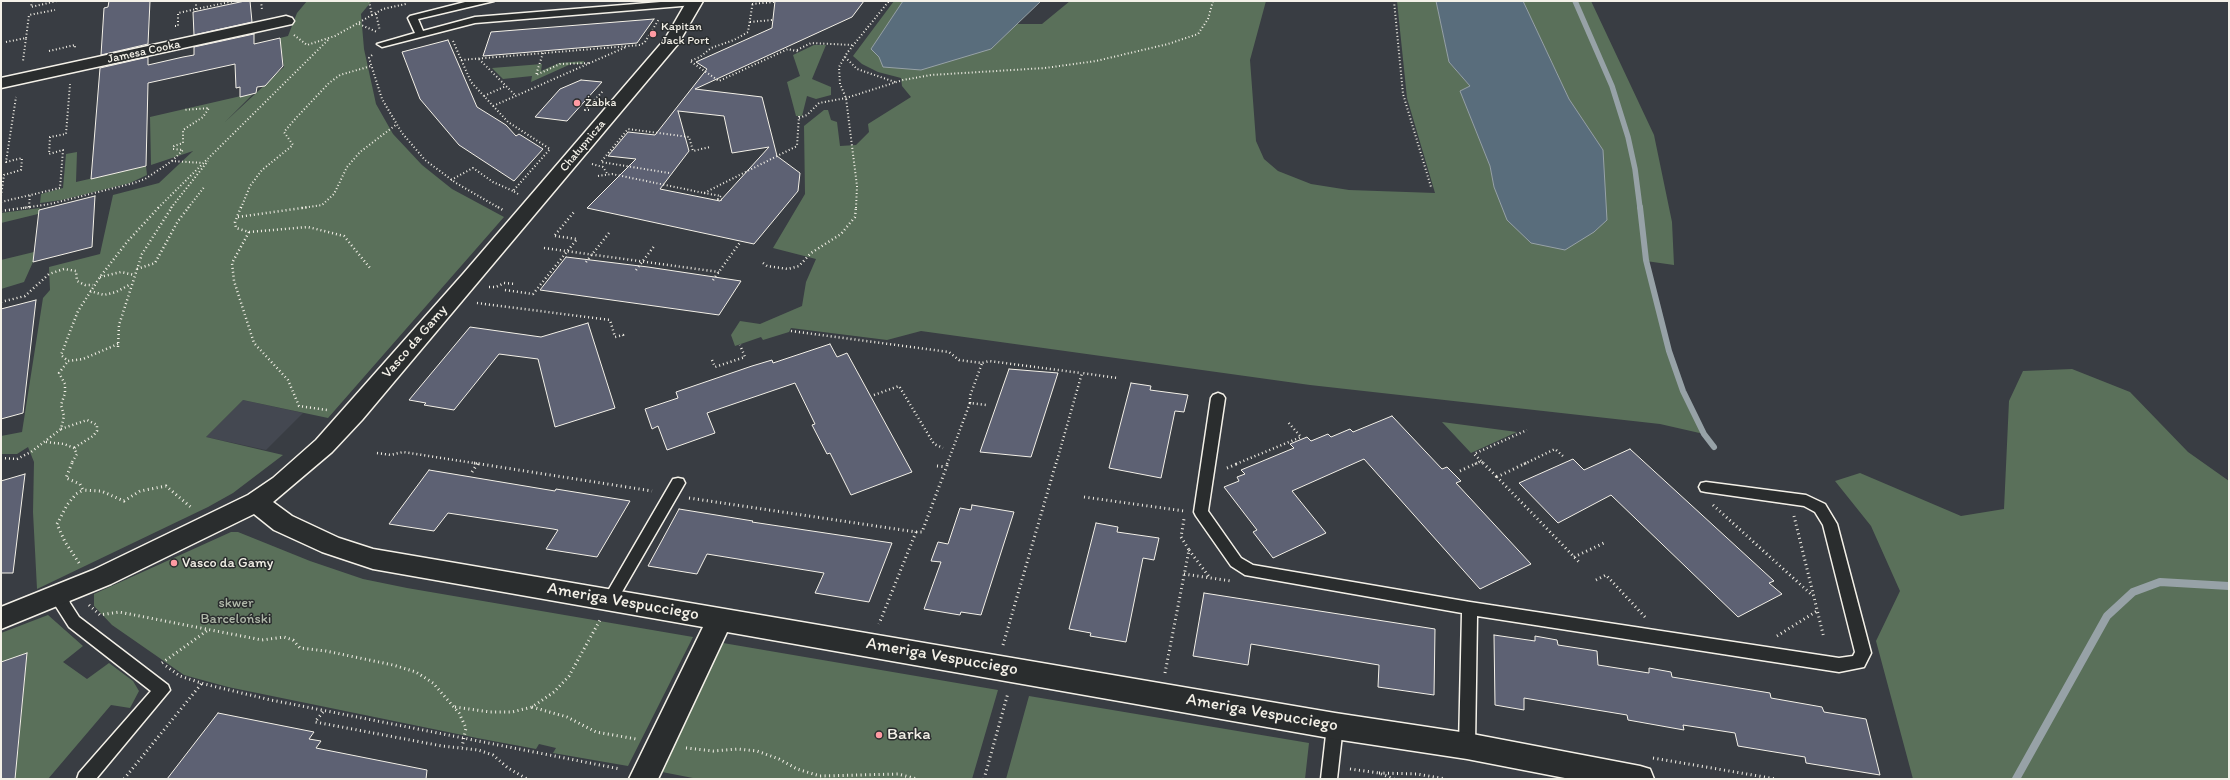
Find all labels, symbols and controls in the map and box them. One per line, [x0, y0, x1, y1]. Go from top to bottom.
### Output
place label: Kapitan Jack Port [661, 20, 709, 48]
marker: Kapitan Jack Port [648, 29, 658, 39]
street label: Jamesa Cooka [106, 37, 182, 67]
place label: Żabka [585, 96, 616, 110]
marker: Żabka [572, 98, 582, 108]
street label: Chałupnicza [557, 117, 609, 175]
street label: Vasco da Gamy [379, 302, 451, 382]
place label: Vasco da Gamy [182, 555, 273, 571]
marker: Vasco da Gamy [169, 558, 179, 568]
street label: Ameriga Vespucciego [546, 579, 700, 625]
park label: skwer Barceloński [201, 595, 271, 628]
street label: Ameriga Vespucciego [865, 634, 1019, 680]
street label: Ameriga Vespucciego [1185, 690, 1339, 736]
place label: Barka [887, 725, 931, 745]
marker: Barka [874, 730, 884, 740]

